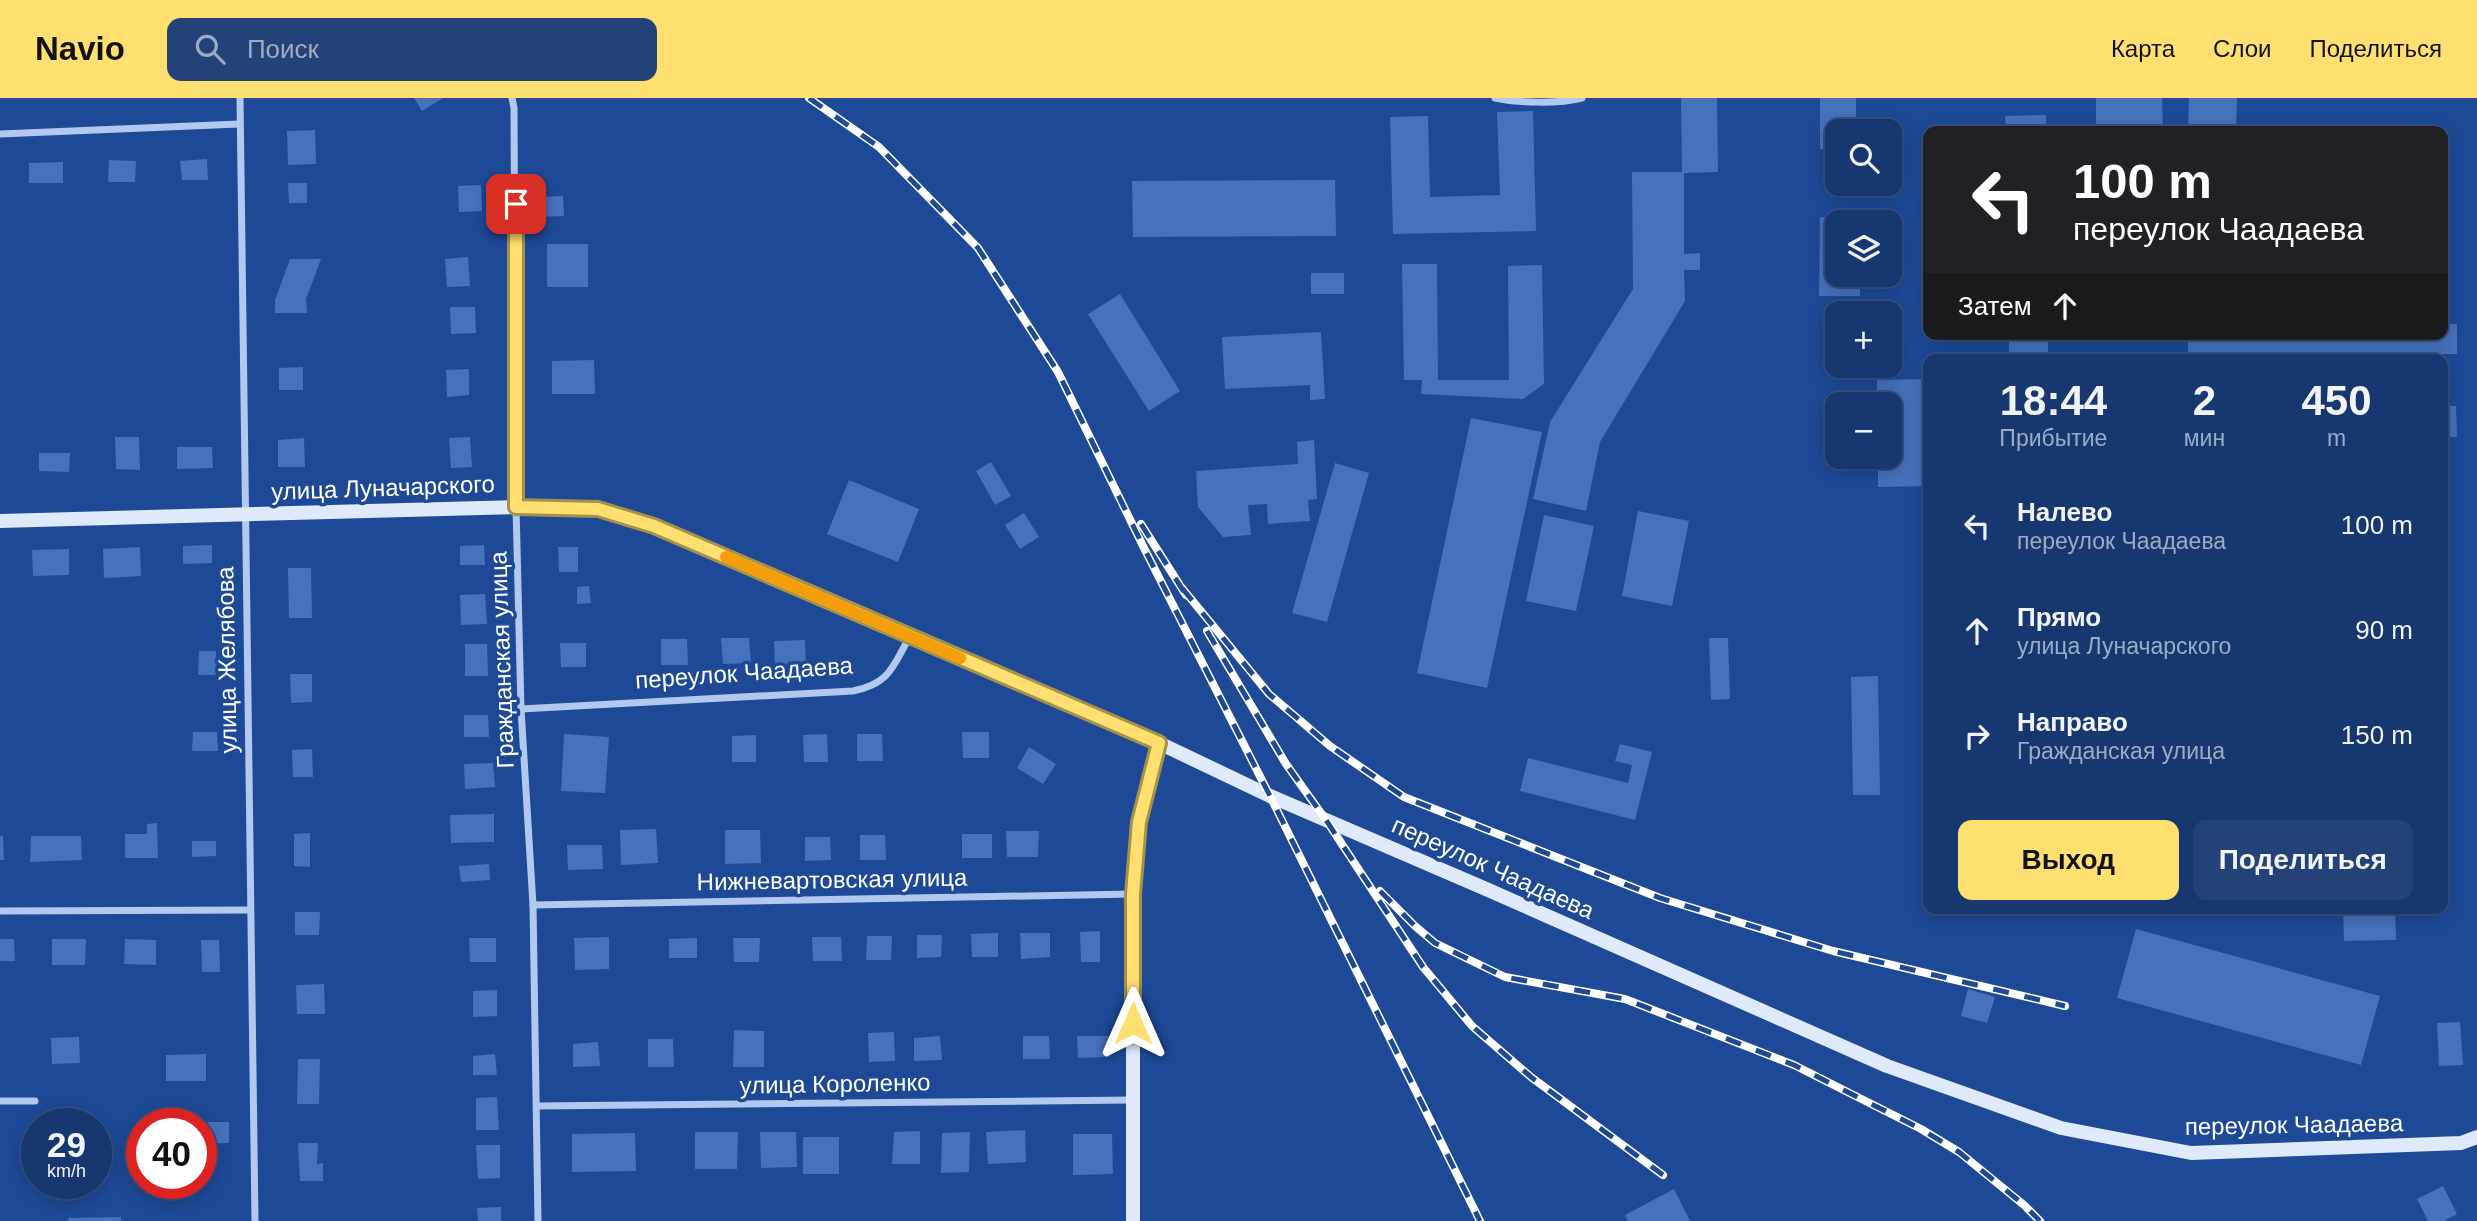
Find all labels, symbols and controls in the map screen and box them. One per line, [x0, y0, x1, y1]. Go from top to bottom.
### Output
search box [167, 18, 657, 81]
text: Navio [35, 30, 125, 67]
icon: search [191, 30, 229, 68]
text: Поиск [247, 34, 319, 64]
text: Карта [2111, 35, 2175, 62]
text: Слои [2213, 35, 2271, 62]
text: Поделиться [2309, 35, 2442, 62]
map controls [1825, 119, 1902, 469]
button: search [1825, 119, 1902, 196]
icon: left [1958, 154, 2049, 245]
text: 100 m [2073, 154, 2212, 208]
pin [486, 174, 546, 234]
icon: arrive [497, 185, 535, 223]
button: layers [1825, 210, 1902, 287]
text: переулок Чаадаева [2073, 211, 2364, 247]
icon: ahead [2046, 287, 2084, 325]
text: Затем [1958, 291, 2032, 321]
button: + [1825, 301, 1902, 378]
text: 18:44 [2000, 377, 2107, 424]
text: 2 [2193, 377, 2216, 424]
text: 450 [2302, 377, 2372, 424]
button: − [1825, 392, 1902, 469]
text: Прибытие [1999, 425, 2107, 451]
text: мин [2184, 425, 2225, 451]
text: m [2327, 425, 2346, 451]
street label: улица Луначарского [271, 470, 495, 505]
text: Налево [2017, 497, 2112, 527]
icon: left [1958, 507, 1996, 545]
text: 100 m [2341, 510, 2413, 540]
text: переулок Чаадаева [2017, 528, 2226, 554]
street label: Гражданская улица [484, 550, 519, 769]
street label: улица Желябова [211, 566, 242, 754]
text: Прямо [2017, 602, 2101, 632]
icon: ahead [1958, 612, 1996, 650]
text: 90 m [2355, 615, 2413, 645]
text: улица Луначарского [2017, 633, 2231, 659]
street label: переулок Чаадаева [634, 651, 854, 694]
text: Направо [2017, 707, 2128, 737]
icon: right [1958, 717, 1996, 755]
text: 150 m [2341, 720, 2413, 750]
text: Гражданская улица [2017, 738, 2225, 764]
street label: переулок Чаадаева [1388, 811, 1599, 925]
button: Выход [1958, 820, 2179, 900]
button: Поделиться [2193, 820, 2413, 900]
street label: Нижневартовская улица [696, 864, 968, 895]
position arrow [1096, 986, 1170, 1060]
street label: улица Короленко [739, 1068, 931, 1099]
speed limit sign: 40 [126, 1108, 217, 1199]
street label: переулок Чаадаева [2185, 1109, 2404, 1140]
text: 29 [47, 1125, 86, 1164]
text: km/h [47, 1161, 86, 1181]

